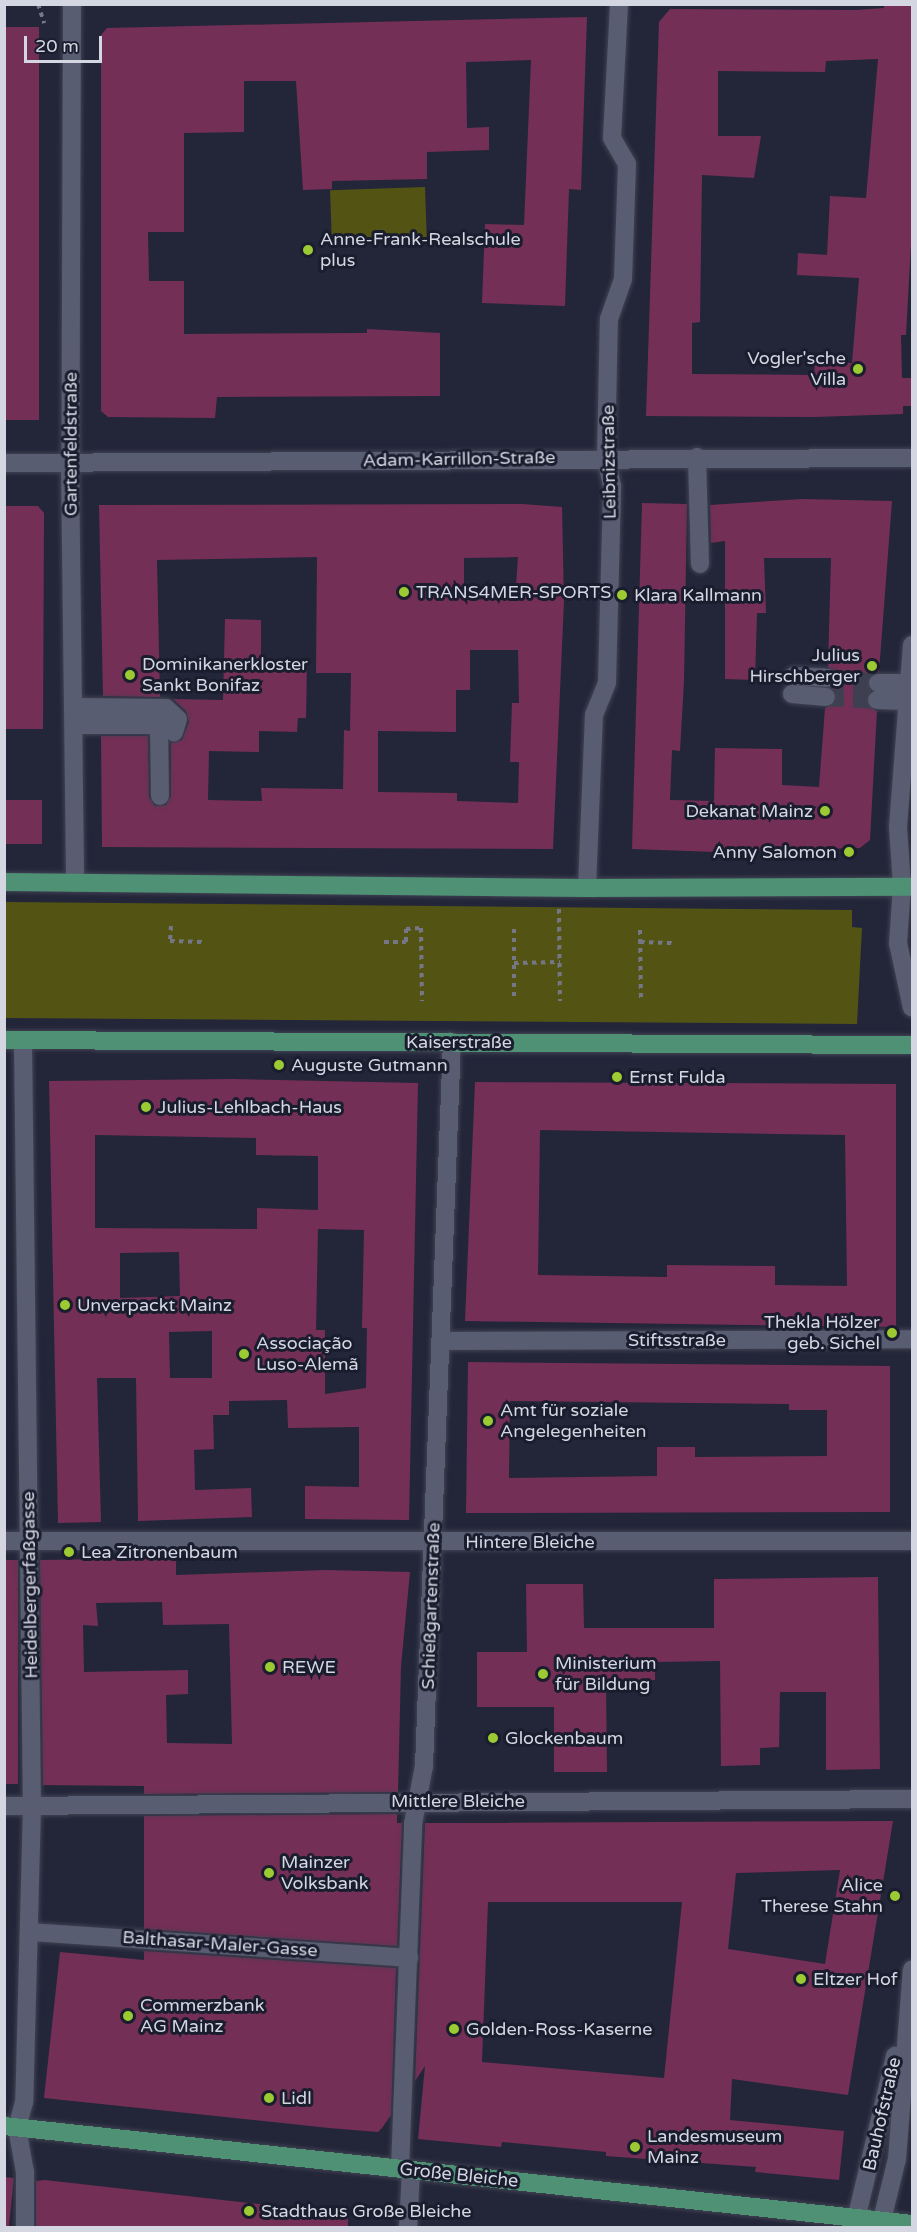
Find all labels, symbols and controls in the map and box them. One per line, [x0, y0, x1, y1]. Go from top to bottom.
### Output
scale bar [27, 24, 105, 62]
text: 20 m [35, 35, 79, 57]
place label: Anne-Frank-Realschule plus [320, 229, 521, 272]
marker: Anne-Frank-Realschule plus [301, 243, 315, 257]
place label: Vogler'sche Villa [747, 348, 846, 391]
marker: Vogler'sche Villa [851, 362, 865, 376]
street label: Gartenfeldstraße [60, 372, 82, 516]
street label: Leibnizstraße [597, 405, 621, 519]
street label: Adam-Karrillon-Straße [363, 447, 555, 471]
place label: TRANS4MER-SPORTS [416, 581, 611, 603]
place label: Klara Kallmann [634, 584, 762, 606]
marker: TRANS4MER-SPORTS [397, 585, 411, 599]
marker: Klara Kallmann [615, 588, 629, 602]
place label: Julius Hirschberger [749, 645, 860, 688]
place label: Dominikanerkloster Sankt Bonifaz [142, 654, 308, 696]
marker: Julius Hirschberger [865, 659, 879, 673]
marker: Dominikanerkloster Sankt Bonifaz [123, 668, 137, 682]
place label: Dekanat Mainz [686, 800, 813, 822]
marker: Dekanat Mainz [818, 804, 832, 818]
place label: Anny Salomon [713, 841, 837, 863]
marker: Anny Salomon [842, 845, 856, 859]
street label: Kaiserstraße [406, 1031, 512, 1053]
place label: Auguste Gutmann [291, 1054, 448, 1076]
marker: Auguste Gutmann [272, 1058, 286, 1072]
place label: Ernst Fulda [629, 1066, 726, 1088]
marker: Ernst Fulda [610, 1070, 624, 1084]
place label: Julius-Lehlbach-Haus [158, 1096, 342, 1118]
marker: Julius-Lehlbach-Haus [139, 1100, 153, 1114]
place label: Unverpackt Mainz [77, 1294, 232, 1316]
marker: Unverpackt Mainz [58, 1298, 72, 1312]
place label: Thekla Hölzer geb. Sichel [764, 1312, 880, 1354]
marker: Thekla Hölzer geb. Sichel [885, 1326, 899, 1340]
street label: Stiftsstraße [628, 1329, 726, 1351]
place label: Associação Luso-Alemã [256, 1333, 359, 1376]
marker: Associação Luso-Alemã [237, 1347, 251, 1361]
place label: Amt für soziale Angelegenheiten [500, 1400, 647, 1442]
marker: Amt für soziale Angelegenheiten [481, 1414, 495, 1428]
street label: Heidelbergerfaßgasse [18, 1491, 42, 1679]
street label: Schießgartenstraße [417, 1522, 445, 1690]
street label: Hintere Bleiche [465, 1531, 595, 1553]
place label: Lea Zitronenbaum [81, 1541, 238, 1563]
marker: Lea Zitronenbaum [62, 1545, 76, 1559]
place label: Ministerium für Bildung [555, 1653, 657, 1696]
place label: REWE [282, 1656, 336, 1678]
marker: REWE [263, 1660, 277, 1674]
marker: Ministerium für Bildung [536, 1667, 550, 1681]
place label: Glockenbaum [505, 1727, 623, 1749]
marker: Glockenbaum [486, 1731, 500, 1745]
street label: Mittlere Bleiche [391, 1790, 525, 1812]
place label: Mainzer Volksbank [281, 1852, 369, 1894]
marker: Mainzer Volksbank [262, 1866, 276, 1880]
place label: Alice Therese Stahn [761, 1875, 883, 1918]
marker: Alice Therese Stahn [888, 1889, 902, 1903]
street label: Balthasar-Maler-Gasse [122, 1926, 318, 1962]
place label: Eltzer Hof [813, 1968, 898, 1990]
marker: Eltzer Hof [794, 1972, 808, 1986]
place label: Commerzbank AG Mainz [140, 1995, 265, 2038]
marker: Commerzbank AG Mainz [121, 2009, 135, 2023]
place label: Golden-Ross-Kaserne [466, 2018, 652, 2040]
marker: Golden-Ross-Kaserne [447, 2022, 461, 2036]
street label: Bauhofstraße [858, 2055, 906, 2173]
place label: Lidl [281, 2087, 312, 2109]
marker: Lidl [262, 2091, 276, 2105]
place label: Landesmuseum Mainz [647, 2126, 782, 2168]
marker: Landesmuseum Mainz [628, 2140, 642, 2154]
street label: Große Bleiche [399, 2158, 519, 2192]
place label: Stadthaus Große Bleiche [261, 2200, 471, 2222]
marker: Stadthaus Große Bleiche [242, 2204, 256, 2218]

